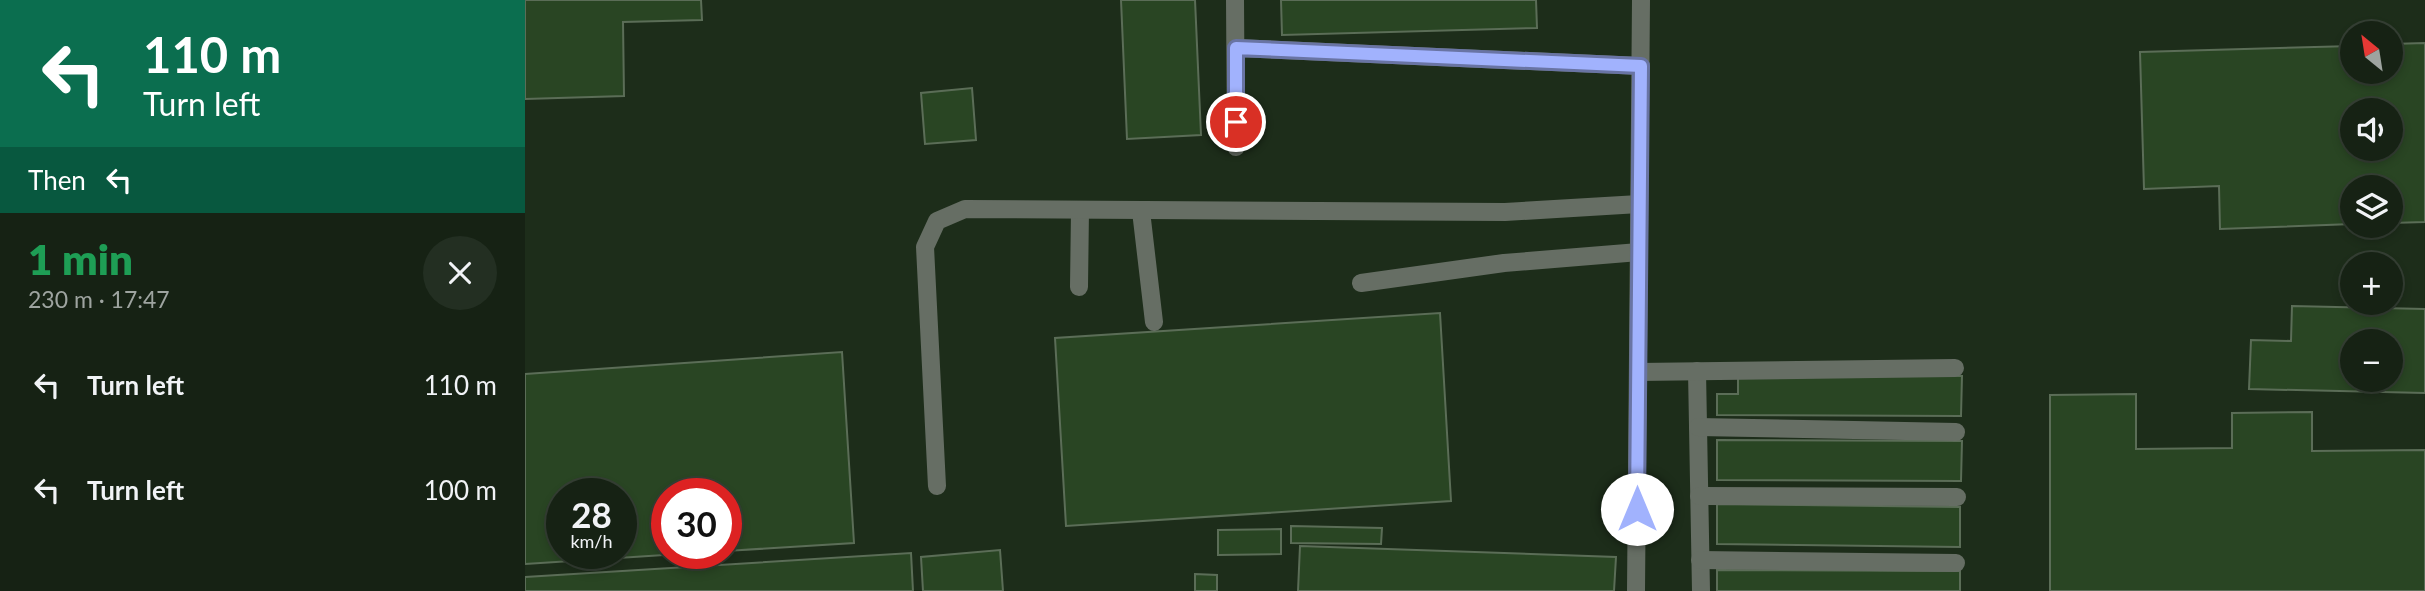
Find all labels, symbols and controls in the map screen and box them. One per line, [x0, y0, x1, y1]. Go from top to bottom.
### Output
north arrow [2340, 21, 2403, 84]
map controls [2340, 21, 2403, 392]
text: 110 m [143, 25, 281, 83]
icon: left [28, 28, 119, 119]
text: Turn left [143, 84, 260, 123]
pin [1206, 92, 1266, 152]
button: sound [2340, 98, 2403, 161]
icon: arrive [1217, 103, 1255, 141]
icon: left [100, 161, 138, 199]
text: Then [28, 164, 86, 196]
button: layers [2340, 175, 2403, 238]
text: 1 min [28, 234, 133, 284]
button: close [423, 236, 497, 310]
button: + [2340, 252, 2403, 315]
text: 230 m · 17:47 [28, 285, 170, 313]
button: − [2340, 329, 2403, 392]
icon: left [28, 366, 66, 404]
text: Turn left [87, 369, 184, 401]
text: 110 m [424, 369, 497, 401]
icon: left [28, 471, 66, 509]
position arrow [1600, 472, 1674, 546]
text: Turn left [87, 474, 184, 506]
text: 100 m [424, 474, 497, 506]
speed limit sign: 30 [651, 478, 742, 569]
text: 28 [571, 493, 612, 535]
text: km/h [570, 530, 613, 552]

